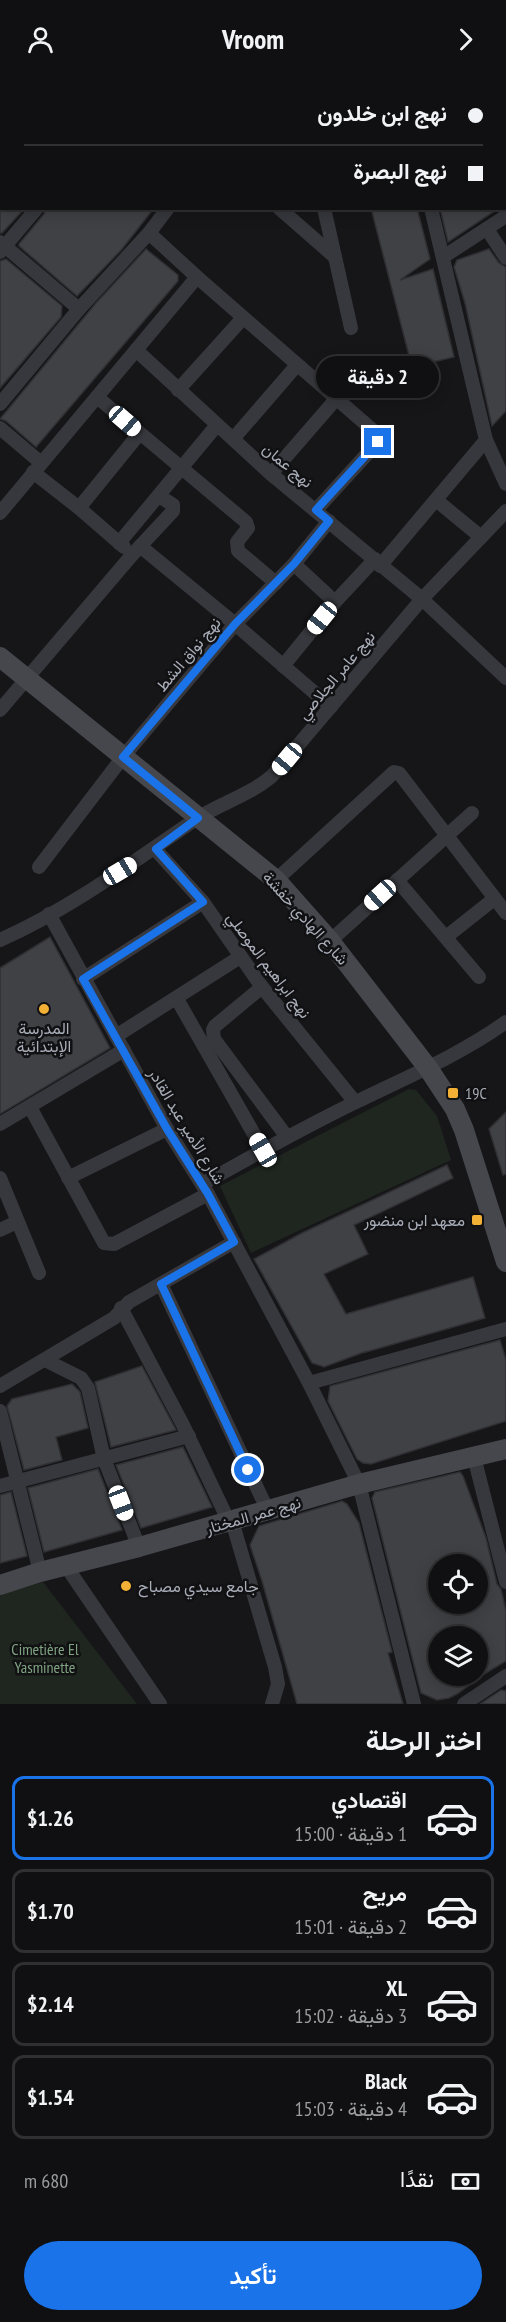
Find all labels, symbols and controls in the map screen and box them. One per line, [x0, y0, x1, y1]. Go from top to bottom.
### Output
text: Vroom [222, 22, 284, 56]
icon: person [24, 23, 57, 56]
icon: forward [449, 23, 482, 56]
text: نهج ابن خلدون [317, 99, 447, 127]
text: نهج البصرة [353, 157, 447, 185]
callout: 2 دقيقة [316, 355, 440, 397]
text: 2 دقيقة [347, 364, 408, 390]
car [106, 402, 144, 440]
route end [364, 428, 391, 455]
street label: نهج عمان [258, 438, 317, 493]
car [304, 598, 340, 638]
street label: نهج نواق الشط [151, 613, 226, 697]
street label: نهج عامر الجلاصي [293, 626, 382, 726]
car [269, 739, 305, 779]
car [100, 854, 140, 888]
street label: شارع الهادي خفشة [256, 867, 353, 972]
car [361, 876, 399, 914]
street label: نهج ابراهيم الموصلي [219, 908, 316, 1025]
marker: المدرسة الإبتدائية [37, 1002, 51, 1016]
place label: المدرسة الإبتدائية [17, 1018, 71, 1057]
street label: شارع الأمير عبد القادر [142, 1063, 230, 1189]
place label: 19C [465, 1083, 487, 1103]
marker: 19C [446, 1086, 460, 1100]
car [246, 1130, 280, 1170]
place label: معهد ابن منضور [363, 1210, 465, 1231]
marker: معهد ابن منضور [470, 1213, 484, 1227]
route start [234, 1456, 261, 1483]
car [106, 1483, 136, 1523]
street label: نهج عمر المختار [202, 1492, 304, 1540]
map controls [428, 1554, 488, 1686]
button: locate [428, 1554, 488, 1614]
place label: جامع سيدي مصباح [138, 1576, 259, 1600]
marker: جامع سيدي مصباح [119, 1579, 133, 1593]
button: layers [428, 1626, 488, 1686]
park label: Cimetière El Yasminette [11, 1639, 79, 1677]
text: اختر الرحلة [366, 1723, 482, 1757]
text: اقتصادي [331, 1786, 407, 1814]
icon: car [425, 1791, 479, 1845]
text: $1.26 [27, 1804, 74, 1832]
text: 1 دقيقة · 15:00 [295, 1821, 407, 1847]
text: مريح [363, 1879, 407, 1907]
icon: car [425, 1884, 479, 1938]
text: $1.70 [27, 1897, 74, 1925]
text: 2 دقيقة · 15:01 [295, 1914, 407, 1940]
text: XL [386, 1974, 407, 2002]
icon: car [425, 1977, 479, 2031]
text: $2.14 [27, 1990, 74, 2018]
text: 3 دقيقة · 15:02 [295, 2003, 407, 2029]
text: Black [365, 2067, 407, 2095]
icon: car [425, 2070, 479, 2124]
text: $1.54 [27, 2083, 74, 2111]
text: 4 دقيقة · 15:03 [295, 2096, 407, 2122]
text: نقدًا [400, 2165, 434, 2193]
icon: cash [449, 2165, 482, 2198]
text: 680 m [24, 2168, 68, 2194]
button: تأكيد [24, 2241, 482, 2310]

